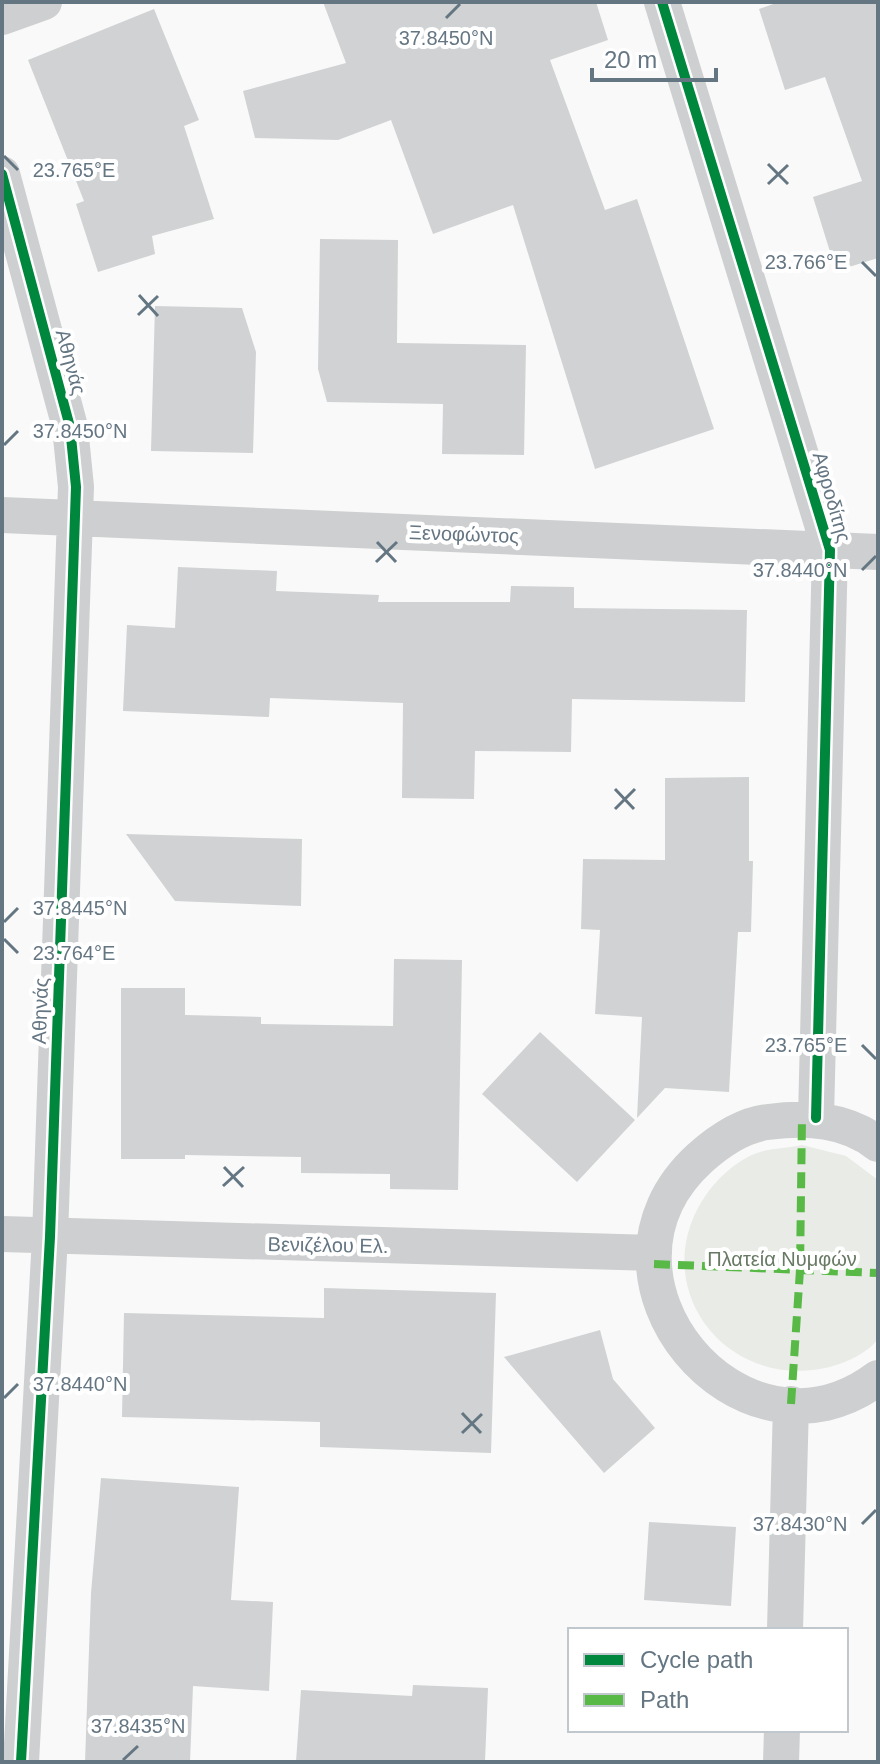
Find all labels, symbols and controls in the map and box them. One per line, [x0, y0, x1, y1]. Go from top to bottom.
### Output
text: 37.8450°N [399, 27, 493, 49]
scale bar [592, 32, 716, 82]
text: 20 m [604, 46, 657, 73]
text: 23.765°E [33, 159, 115, 181]
text: 23.766°E [765, 251, 847, 273]
street label: Αθηνάς [52, 327, 90, 397]
text: 37.8450°N [33, 420, 127, 442]
street label: Αφροδίτης [809, 449, 855, 545]
street label: Ξενοφώντος [409, 521, 520, 547]
text: 37.8440°N [753, 559, 847, 581]
text: 37.8445°N [33, 897, 127, 919]
text: 23.764°E [33, 942, 115, 964]
street label: Αθηνάς [28, 977, 52, 1045]
text: 23.765°E [765, 1034, 847, 1056]
street label: Βενιζέλου Ελ. [267, 1233, 389, 1257]
park label: Πλατεία Νυμφών [707, 1248, 857, 1270]
text: 37.8440°N [33, 1373, 127, 1395]
text: 37.8430°N [753, 1513, 847, 1535]
legend [568, 1628, 848, 1732]
text: Cycle path [640, 1646, 753, 1673]
text: Path [640, 1686, 689, 1713]
text: 37.8435°N [91, 1715, 185, 1737]

